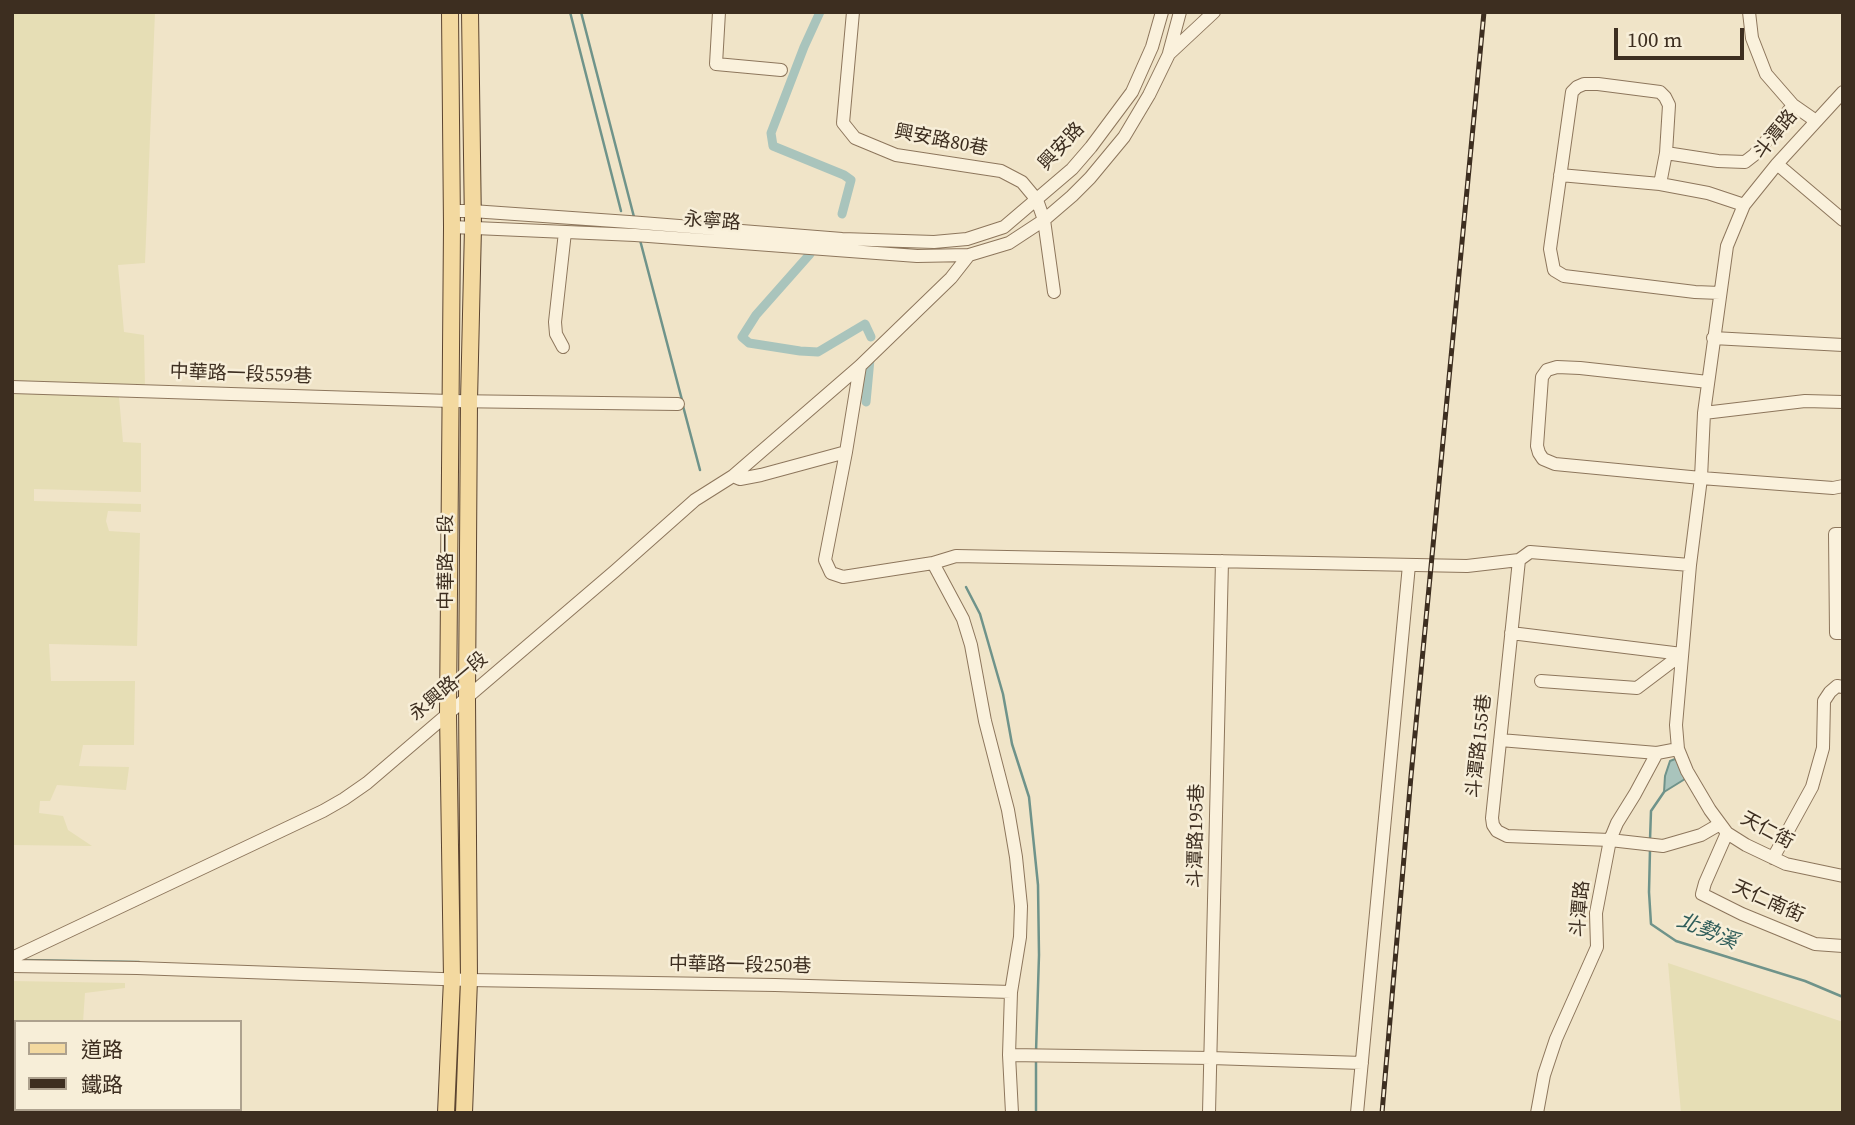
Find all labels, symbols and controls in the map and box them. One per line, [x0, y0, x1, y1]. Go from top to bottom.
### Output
scale bar [1617, 14, 1746, 58]
text: 100 m [1627, 25, 1682, 54]
street label: 斗潭路 [1749, 106, 1803, 164]
street label: 興安路 [1034, 118, 1090, 176]
street label: 興安路80巷 [892, 121, 990, 161]
street label: 永寧路 [683, 209, 741, 235]
street label: 中華路一段559巷 [169, 361, 313, 389]
street label: 中華路一段 [436, 515, 458, 609]
street label: 永興路一段 [405, 648, 493, 726]
street label: 斗潭路155巷 [1463, 693, 1497, 799]
street label: 斗潭路195巷 [1185, 784, 1209, 888]
street label: 天仁街 [1736, 808, 1798, 854]
street label: 天仁南街 [1729, 876, 1807, 928]
street label: 斗潭路 [1567, 880, 1595, 938]
water label: 北勢溪 [1673, 909, 1741, 955]
street label: 中華路一段250巷 [669, 953, 811, 979]
legend [14, 1020, 242, 1111]
text: 道路 [81, 1035, 123, 1064]
text: 鐵路 [81, 1070, 123, 1099]

